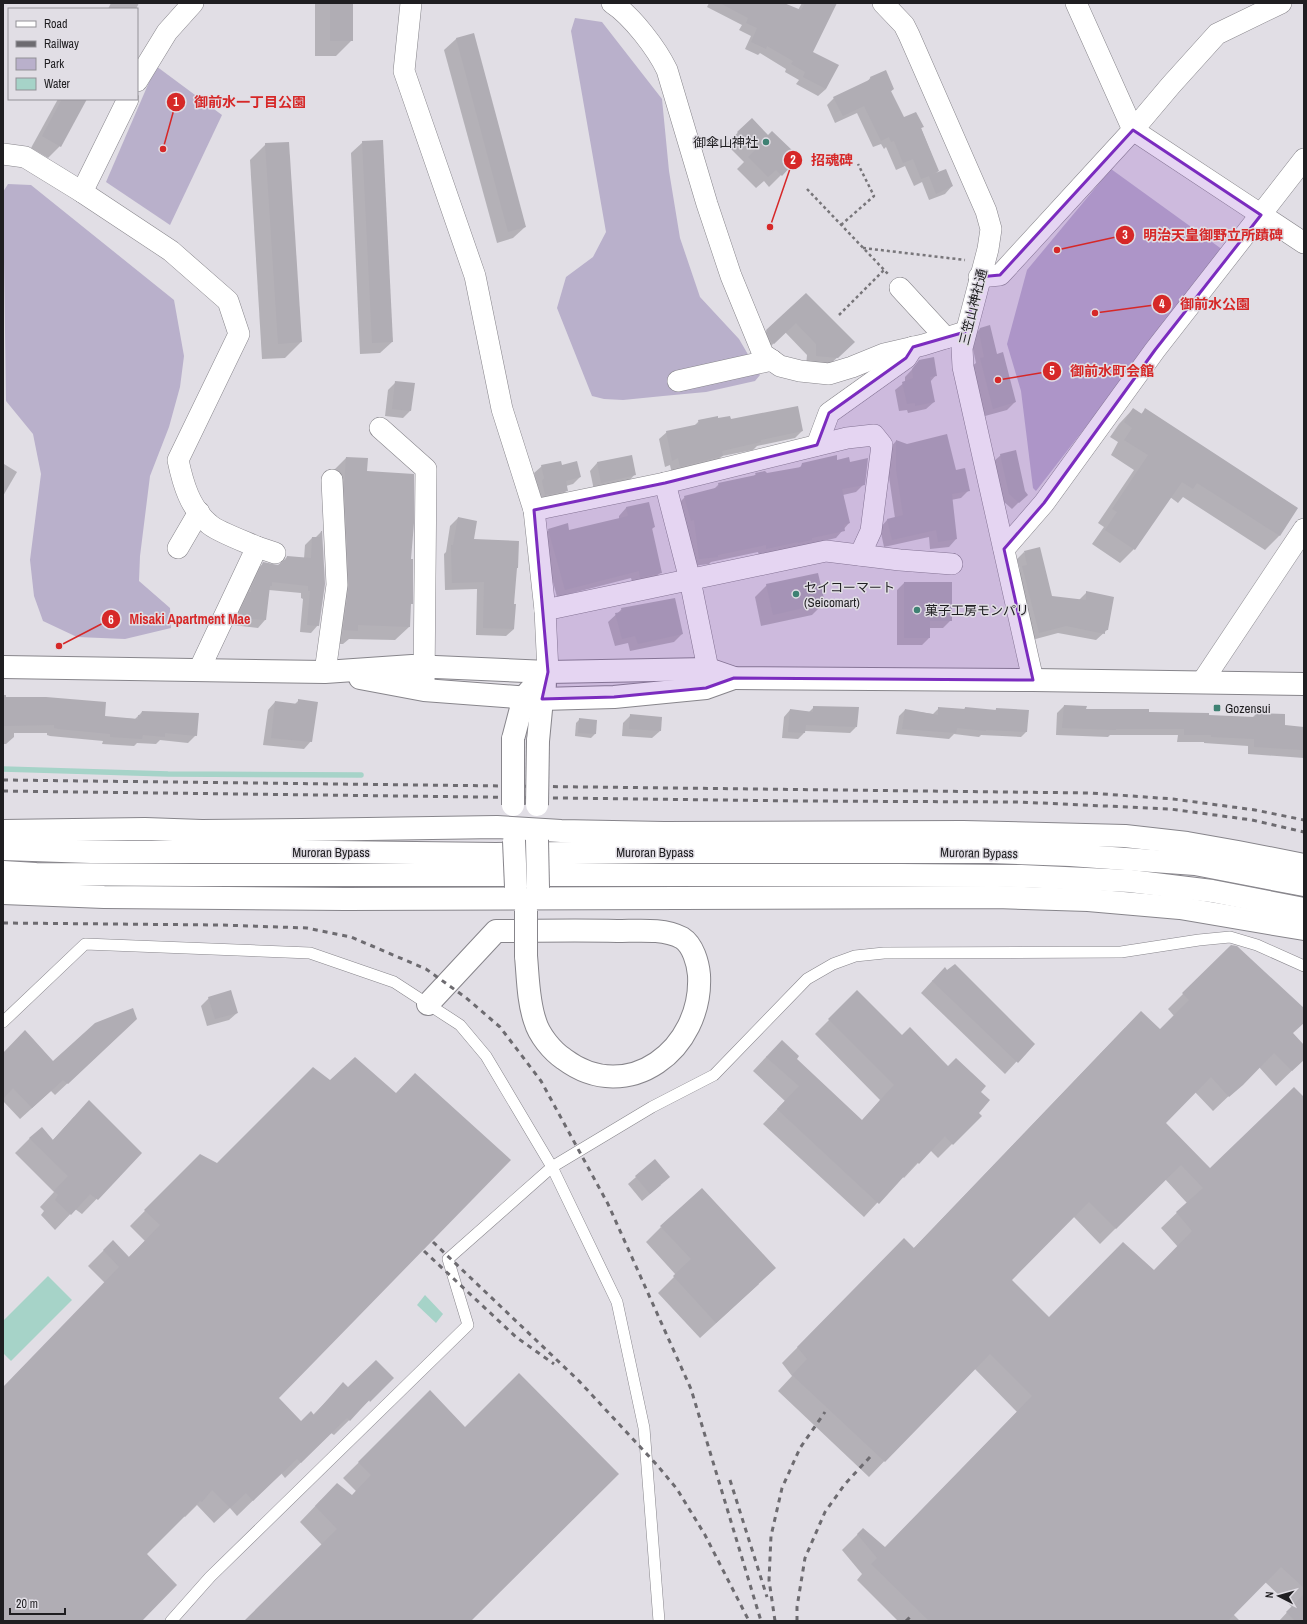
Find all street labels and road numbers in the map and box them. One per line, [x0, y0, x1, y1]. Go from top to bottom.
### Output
street label: 三笠山神社通 [955, 267, 991, 347]
street label: Muroran Bypass [292, 844, 370, 861]
street label: Muroran Bypass [616, 844, 694, 861]
street label: Muroran Bypass [940, 844, 1018, 862]

